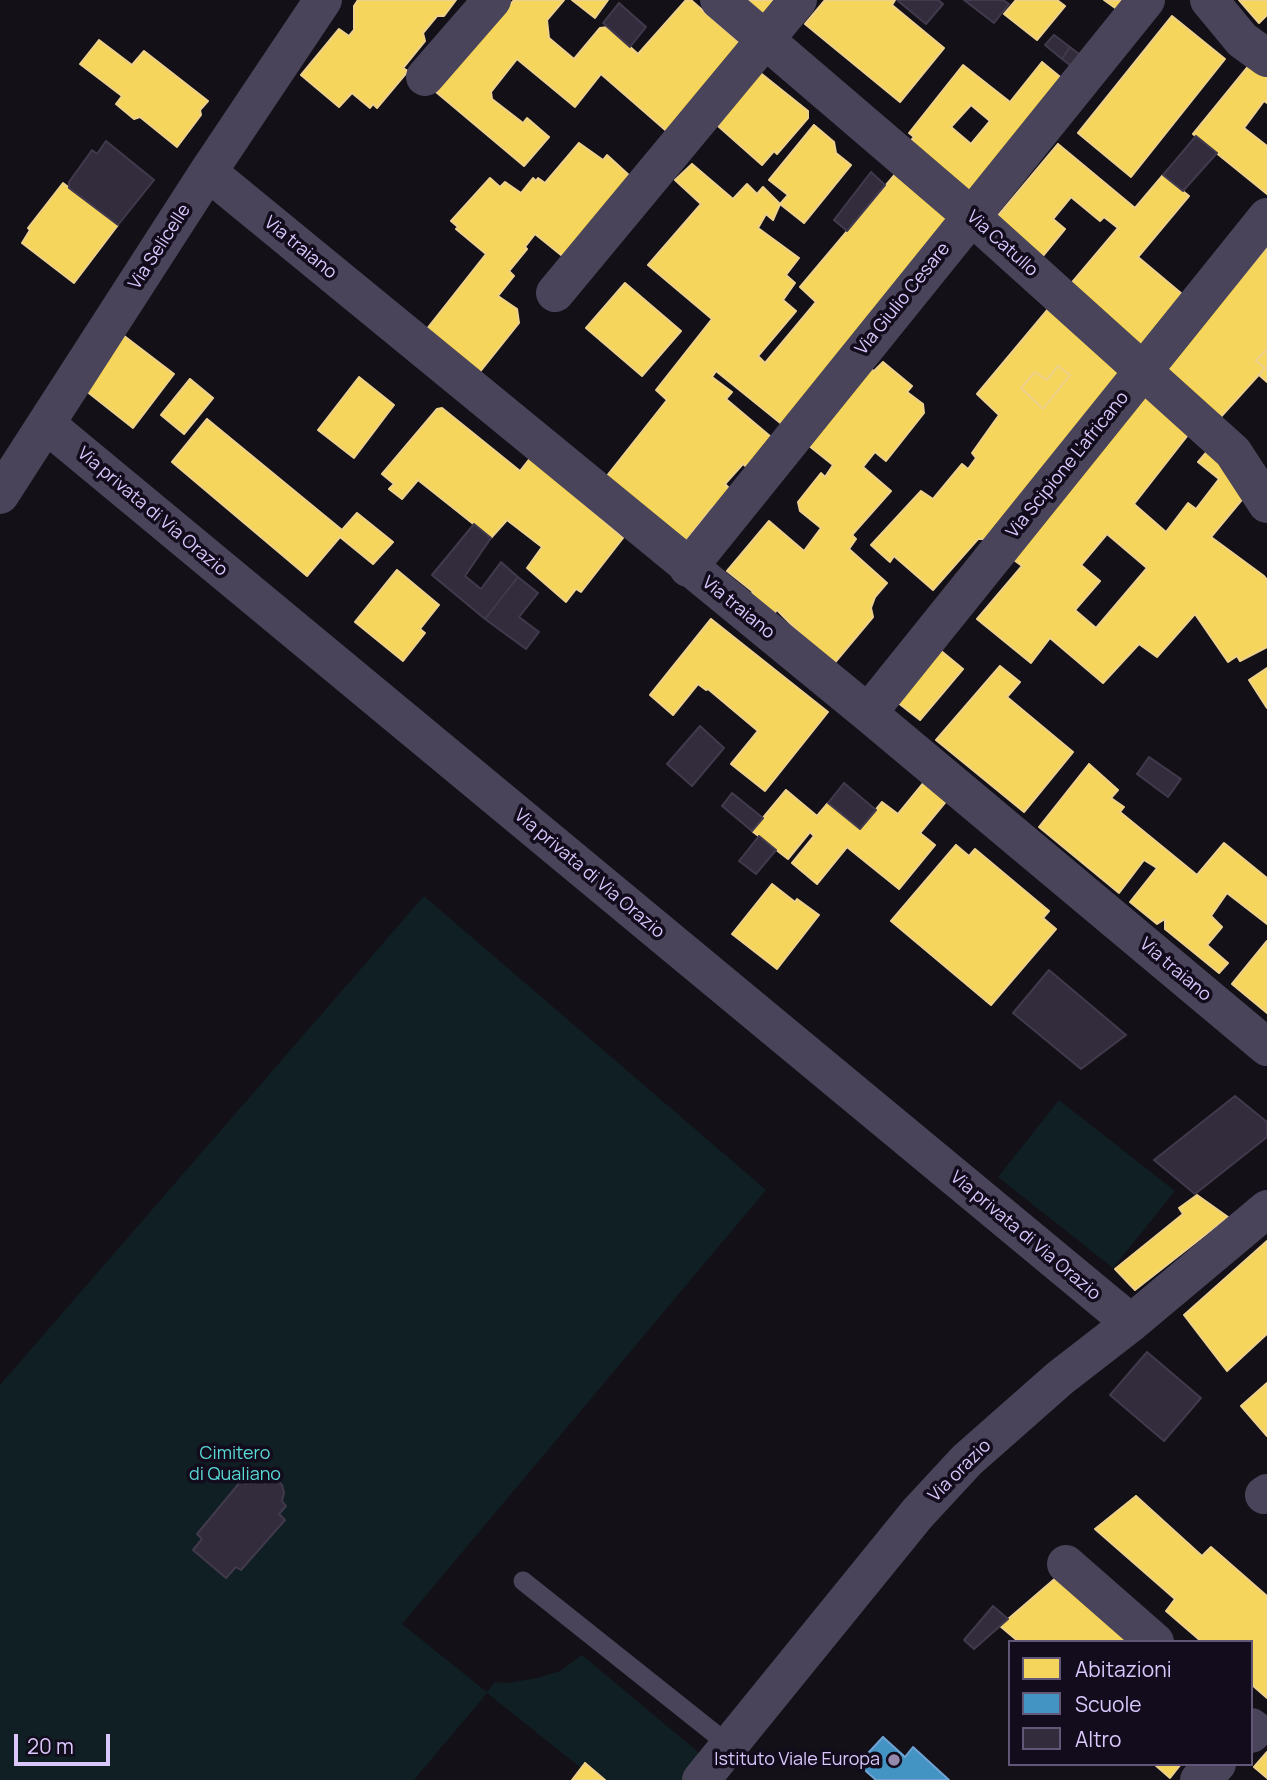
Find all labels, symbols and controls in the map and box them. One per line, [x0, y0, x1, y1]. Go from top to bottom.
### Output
street label: Via Selicelle [124, 200, 196, 294]
street label: Via Catullo [962, 206, 1042, 282]
street label: Via traiano [259, 212, 341, 284]
street label: Via Giulio Cesare [851, 238, 955, 360]
street label: Via Scipione L'africano [1002, 387, 1134, 543]
street label: Via privata di Via Orazio [73, 443, 231, 581]
street label: Via traiano [697, 572, 779, 644]
street label: Via privata di Via Orazio [510, 805, 668, 943]
street label: Via traiano [1135, 934, 1215, 1006]
street label: Via privata di Via Orazio [946, 1167, 1104, 1305]
street label: Via orazio [924, 1435, 996, 1507]
park label: Cimitero di Qualiano [189, 1443, 281, 1486]
legend [1008, 1640, 1253, 1766]
text: Abitazioni [1075, 1655, 1172, 1683]
text: Scuole [1075, 1690, 1142, 1718]
scale bar [18, 1720, 114, 1764]
text: Altro [1075, 1725, 1121, 1753]
text: 20 m [27, 1732, 74, 1760]
place label: Istituto Viale Europa [714, 1749, 880, 1771]
marker: Istituto Viale Europa [886, 1752, 902, 1768]

